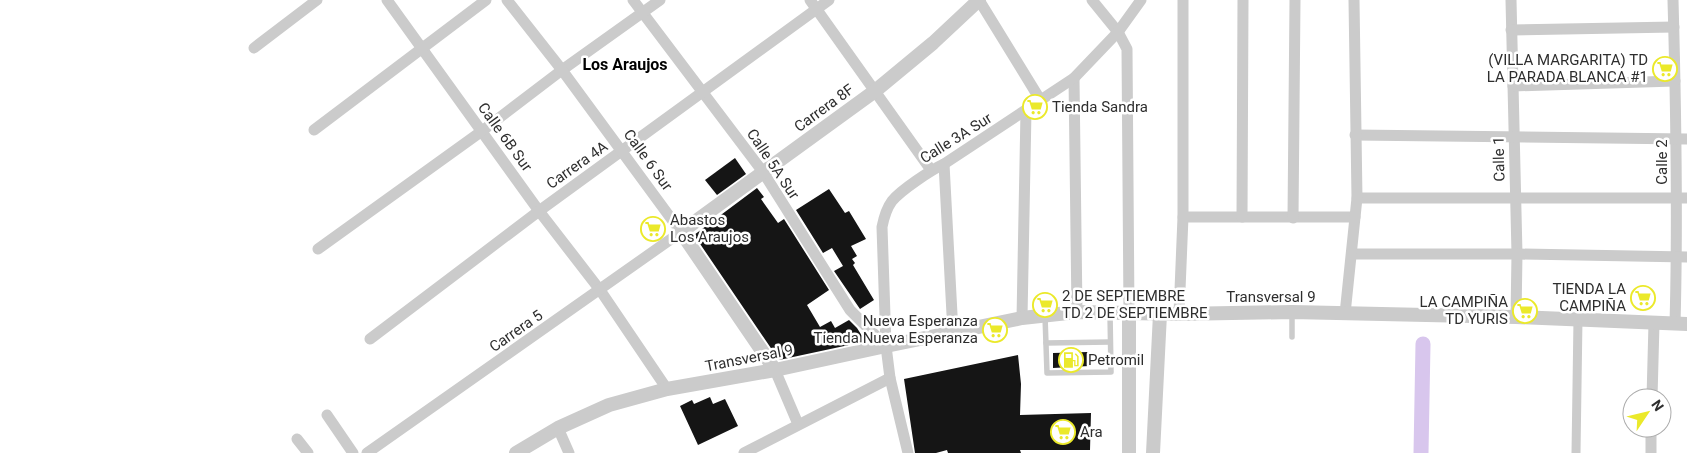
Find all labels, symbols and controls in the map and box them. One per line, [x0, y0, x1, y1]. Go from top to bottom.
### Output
place label: (VILLA MARGARITA) TD LA PARADA BLANCA #1 [1487, 51, 1648, 86]
district label: Los Araujos [582, 55, 668, 74]
supermarket icon: (VILLA MARGARITA) TD LA PARADA BLANCA #1 [1652, 56, 1678, 82]
street label: Carrera 8F [791, 80, 857, 136]
supermarket icon: Tienda Sandra [1022, 94, 1048, 120]
place label: Tienda Sandra [1052, 98, 1148, 116]
street label: Calle 6B Sur [474, 99, 536, 175]
street label: Calle 3A Sur [917, 109, 995, 167]
street label: Calle 5A Sur [743, 125, 803, 203]
street label: Calle 6 Sur [620, 126, 676, 194]
street label: Calle 1 [1490, 136, 1508, 182]
street label: Carrera 4A [543, 137, 611, 193]
street label: Calle 2 [1653, 139, 1671, 185]
place label: Abastos Los Araujos [670, 211, 749, 246]
supermarket icon: Abastos Los Araujos [640, 216, 666, 242]
place label: TIENDA LA CAMPIÑA [1553, 280, 1626, 315]
supermarket icon: TIENDA LA CAMPIÑA [1630, 285, 1656, 311]
place label: 2 DE SEPTIEMBRE TD 2 DE SEPTIEMBRE [1062, 287, 1208, 322]
street label: Transversal 9 [1226, 288, 1316, 306]
supermarket icon: 2 DE SEPTIEMBRE TD 2 DE SEPTIEMBRE [1032, 292, 1058, 318]
place label: LA CAMPIÑA TD YURIS [1419, 293, 1508, 328]
supermarket icon: LA CAMPIÑA TD YURIS [1512, 298, 1538, 324]
street label: Carrera 5 [486, 306, 546, 356]
place label: Nueva Esperanza Tienda Nueva Esperanza [813, 312, 978, 347]
supermarket icon: Nueva Esperanza Tienda Nueva Esperanza [982, 317, 1008, 343]
street label: Transversal 9 [703, 341, 795, 375]
fuel station icon: Petromil [1058, 347, 1084, 373]
place label: Petromil [1088, 351, 1144, 369]
north arrow [1622, 388, 1672, 438]
text: N [1648, 397, 1667, 414]
supermarket icon: Ara [1050, 419, 1076, 445]
place label: Ara [1080, 423, 1103, 441]

